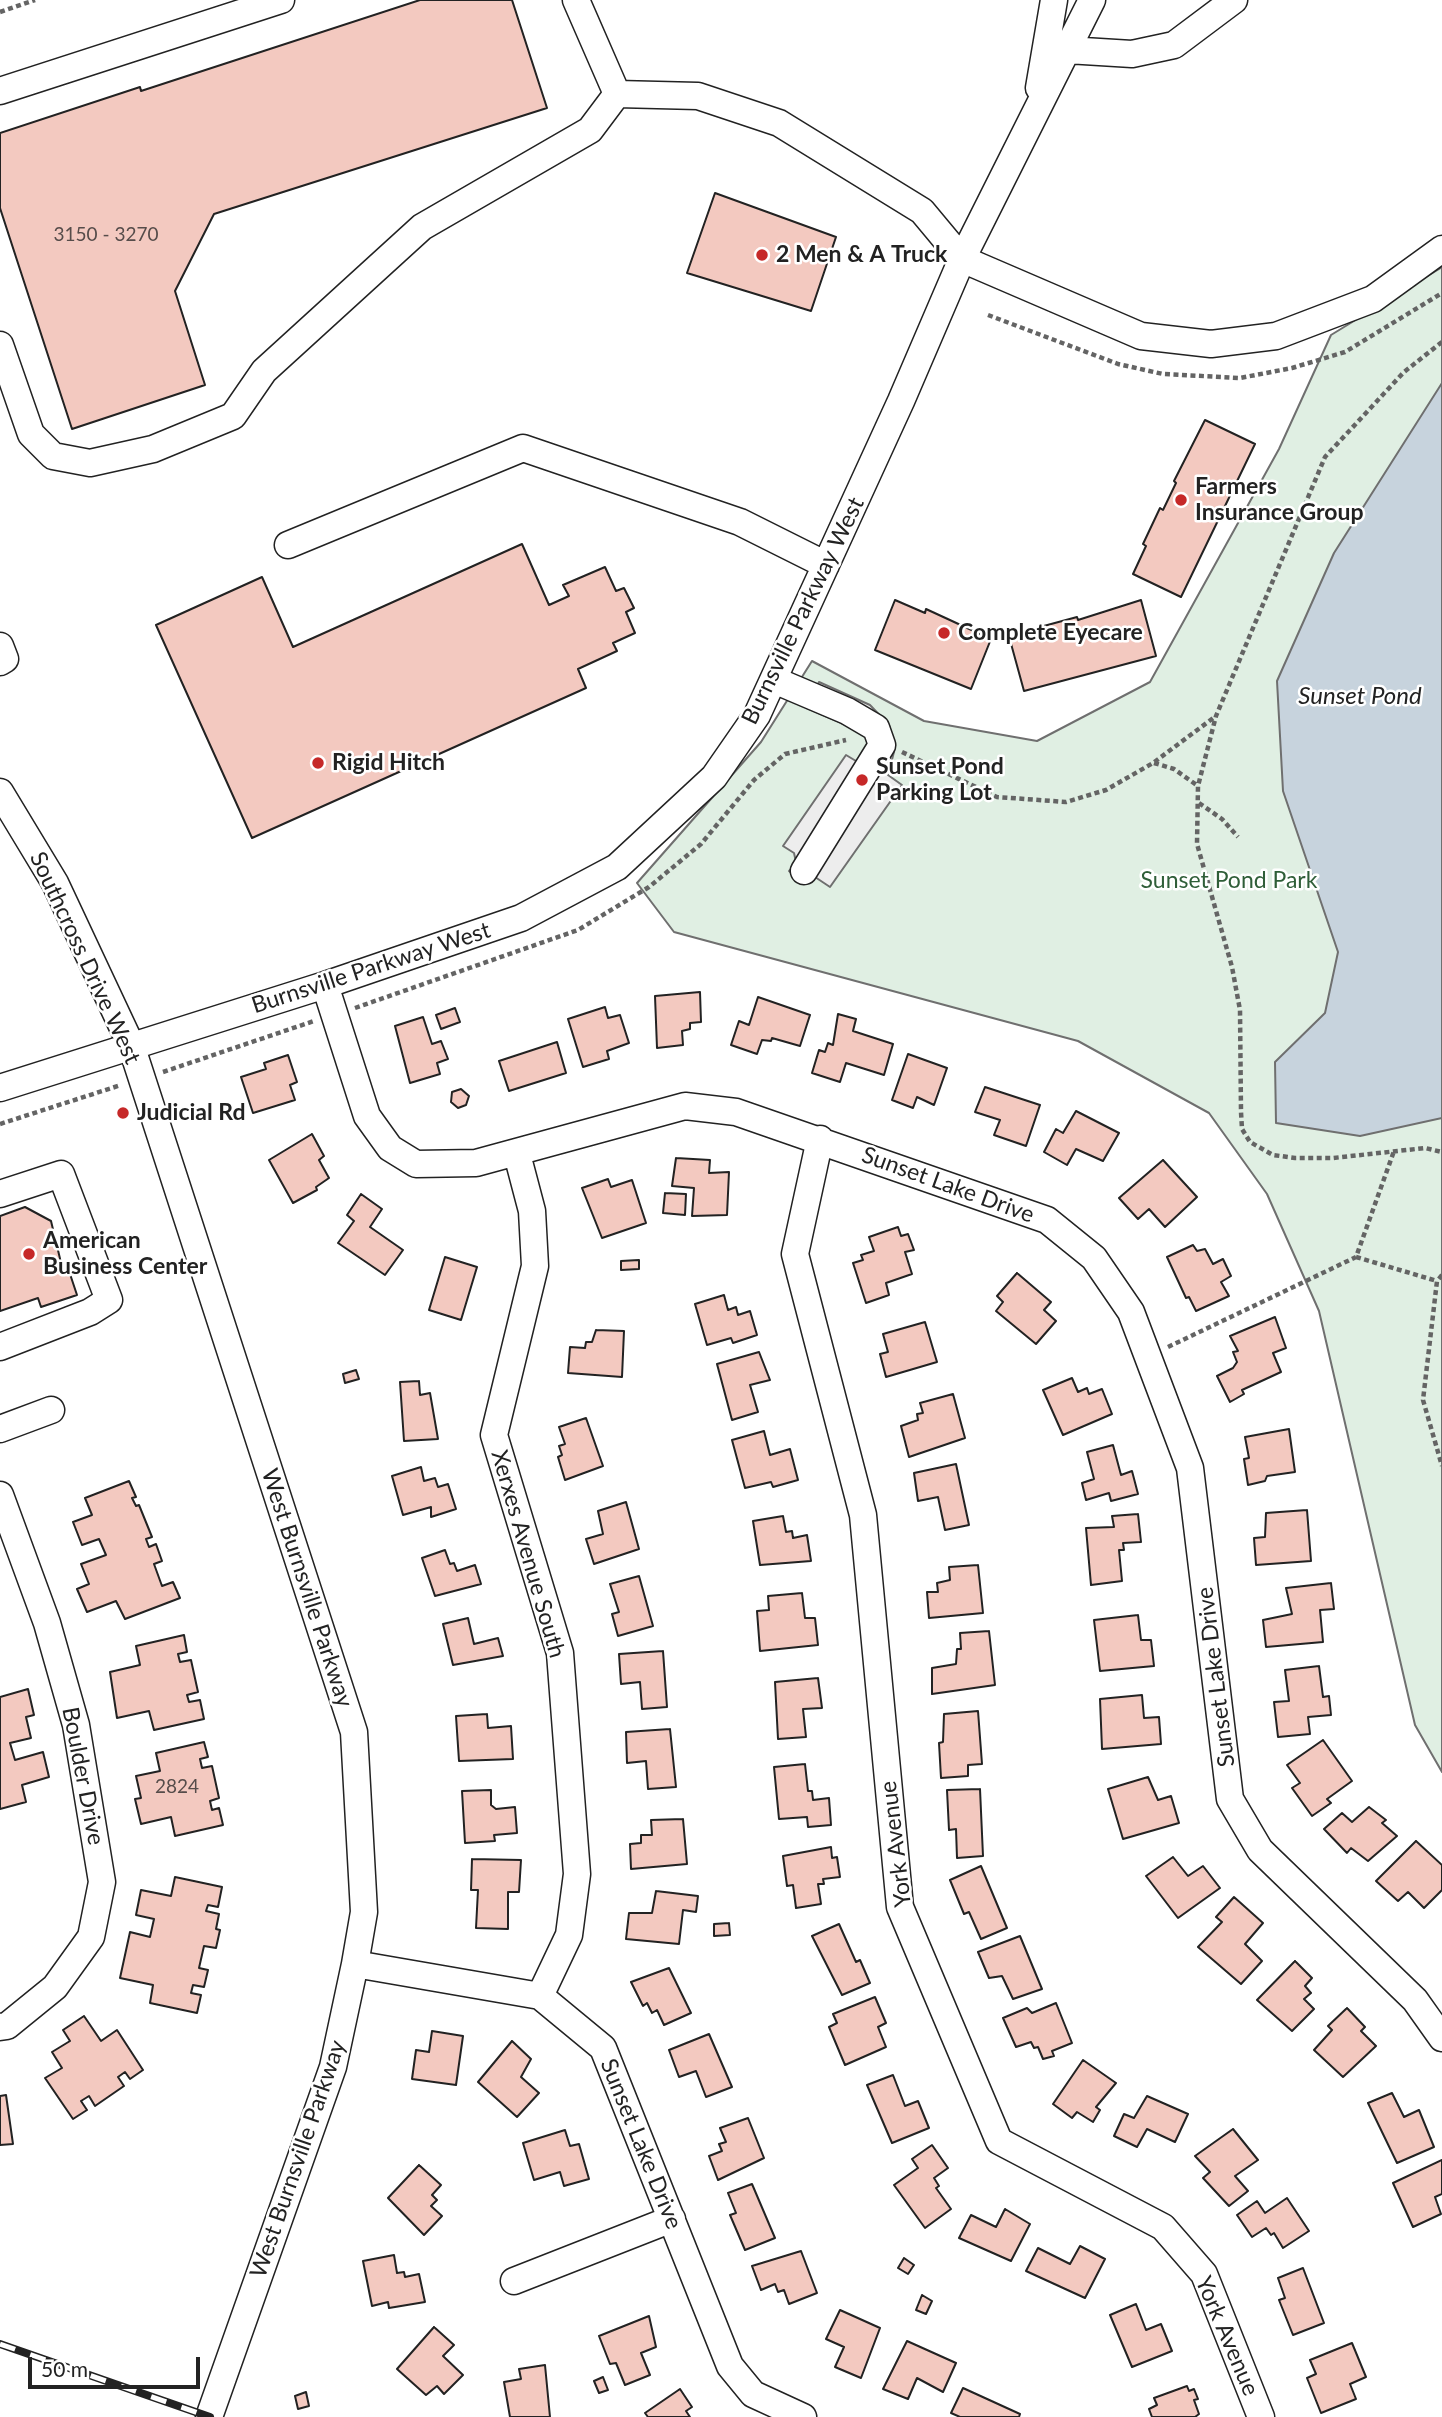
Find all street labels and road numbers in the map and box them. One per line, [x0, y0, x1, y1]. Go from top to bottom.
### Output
street label: Burnsville Parkway West [736, 493, 870, 729]
street label: Southcross Drive West [24, 848, 146, 1068]
street label: Burnsville Parkway West [248, 916, 494, 1020]
street label: Sunset Lake Drive [858, 1141, 1038, 1229]
street label: Xerxes Avenue South [485, 1447, 571, 1661]
street label: West Burnsville Parkway [255, 1465, 359, 1711]
street label: Sunset Lake Drive [1191, 1585, 1241, 1769]
street label: Boulder Drive [56, 1705, 110, 1847]
street label: York Avenue [875, 1779, 917, 1909]
street label: West Burnsville Parkway [244, 2037, 352, 2281]
street label: Sunset Lake Drive [594, 2055, 688, 2233]
street label: York Avenue [1189, 2272, 1265, 2400]

